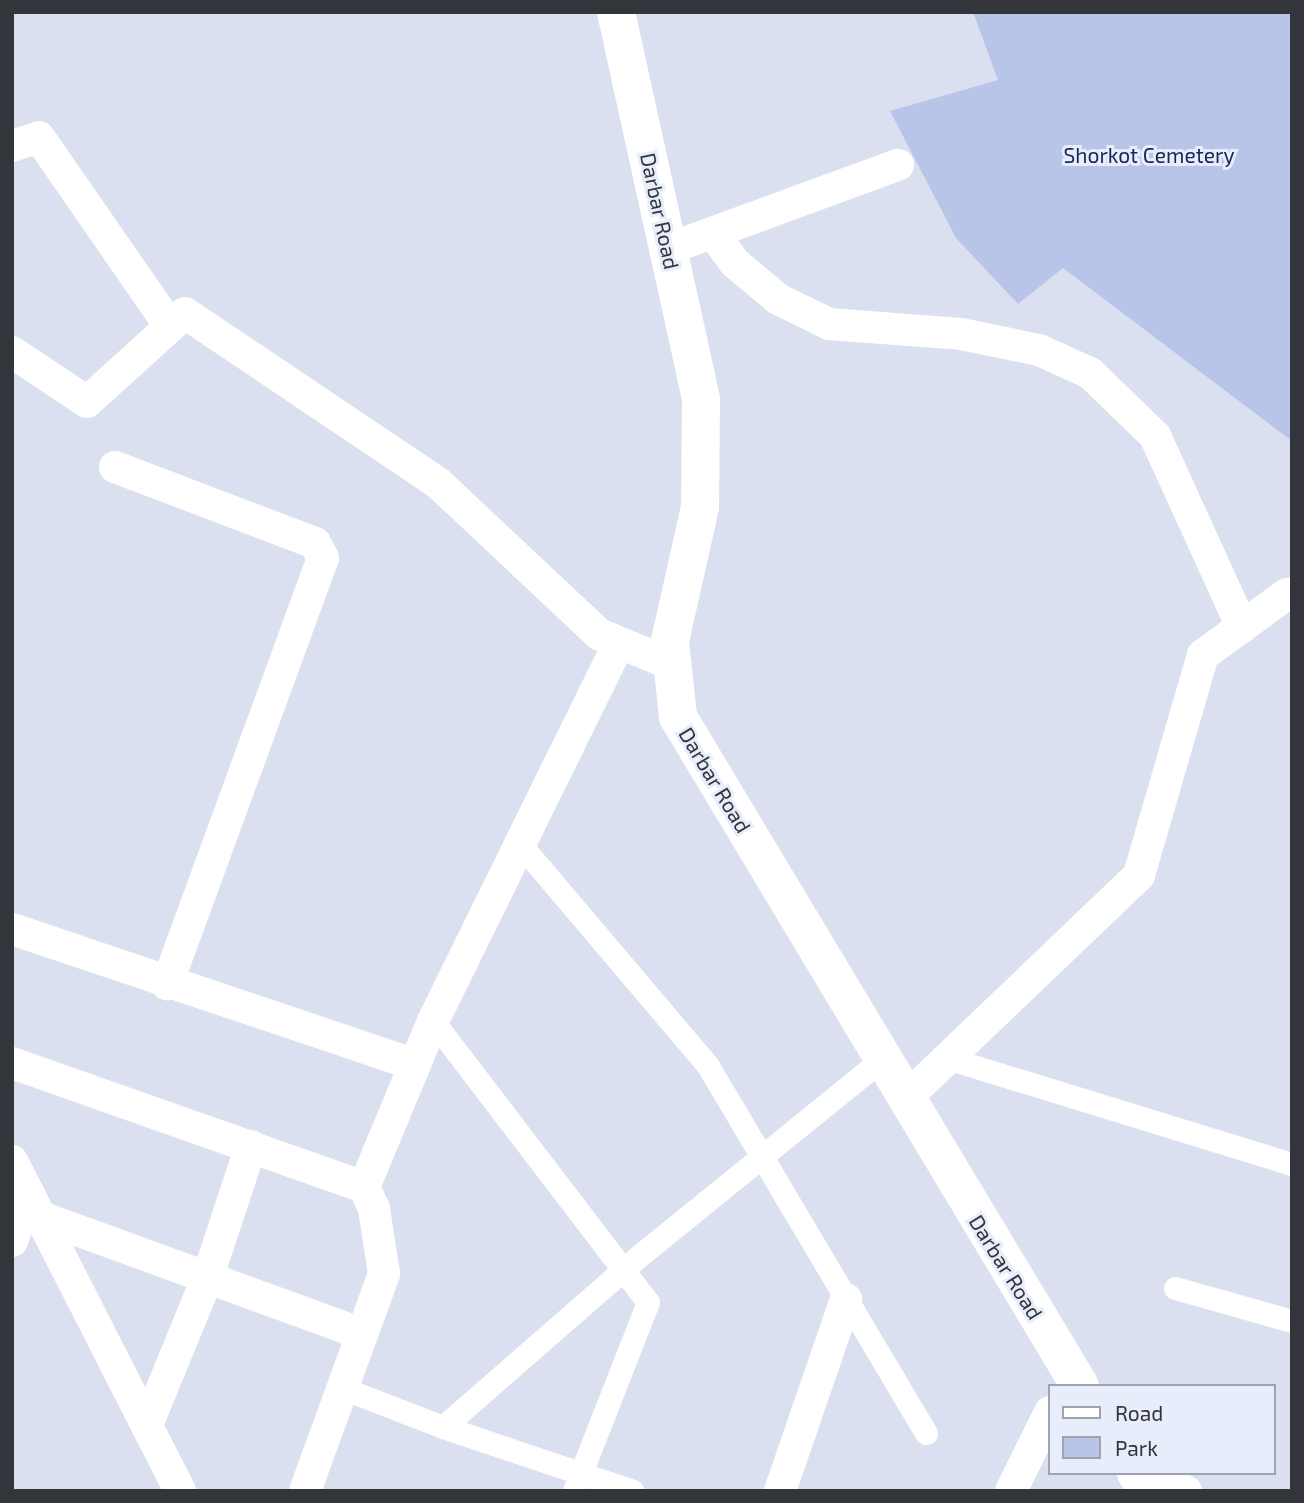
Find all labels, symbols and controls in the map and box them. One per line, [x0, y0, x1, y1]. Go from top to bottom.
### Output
park label: Shorkot Cemetery [1063, 142, 1235, 168]
street label: Darbar Road [635, 150, 685, 272]
street label: Darbar Road [674, 723, 756, 837]
street label: Darbar Road [964, 1210, 1048, 1324]
legend [1048, 1384, 1276, 1475]
text: Road [1115, 1400, 1163, 1425]
text: Park [1115, 1435, 1158, 1460]

